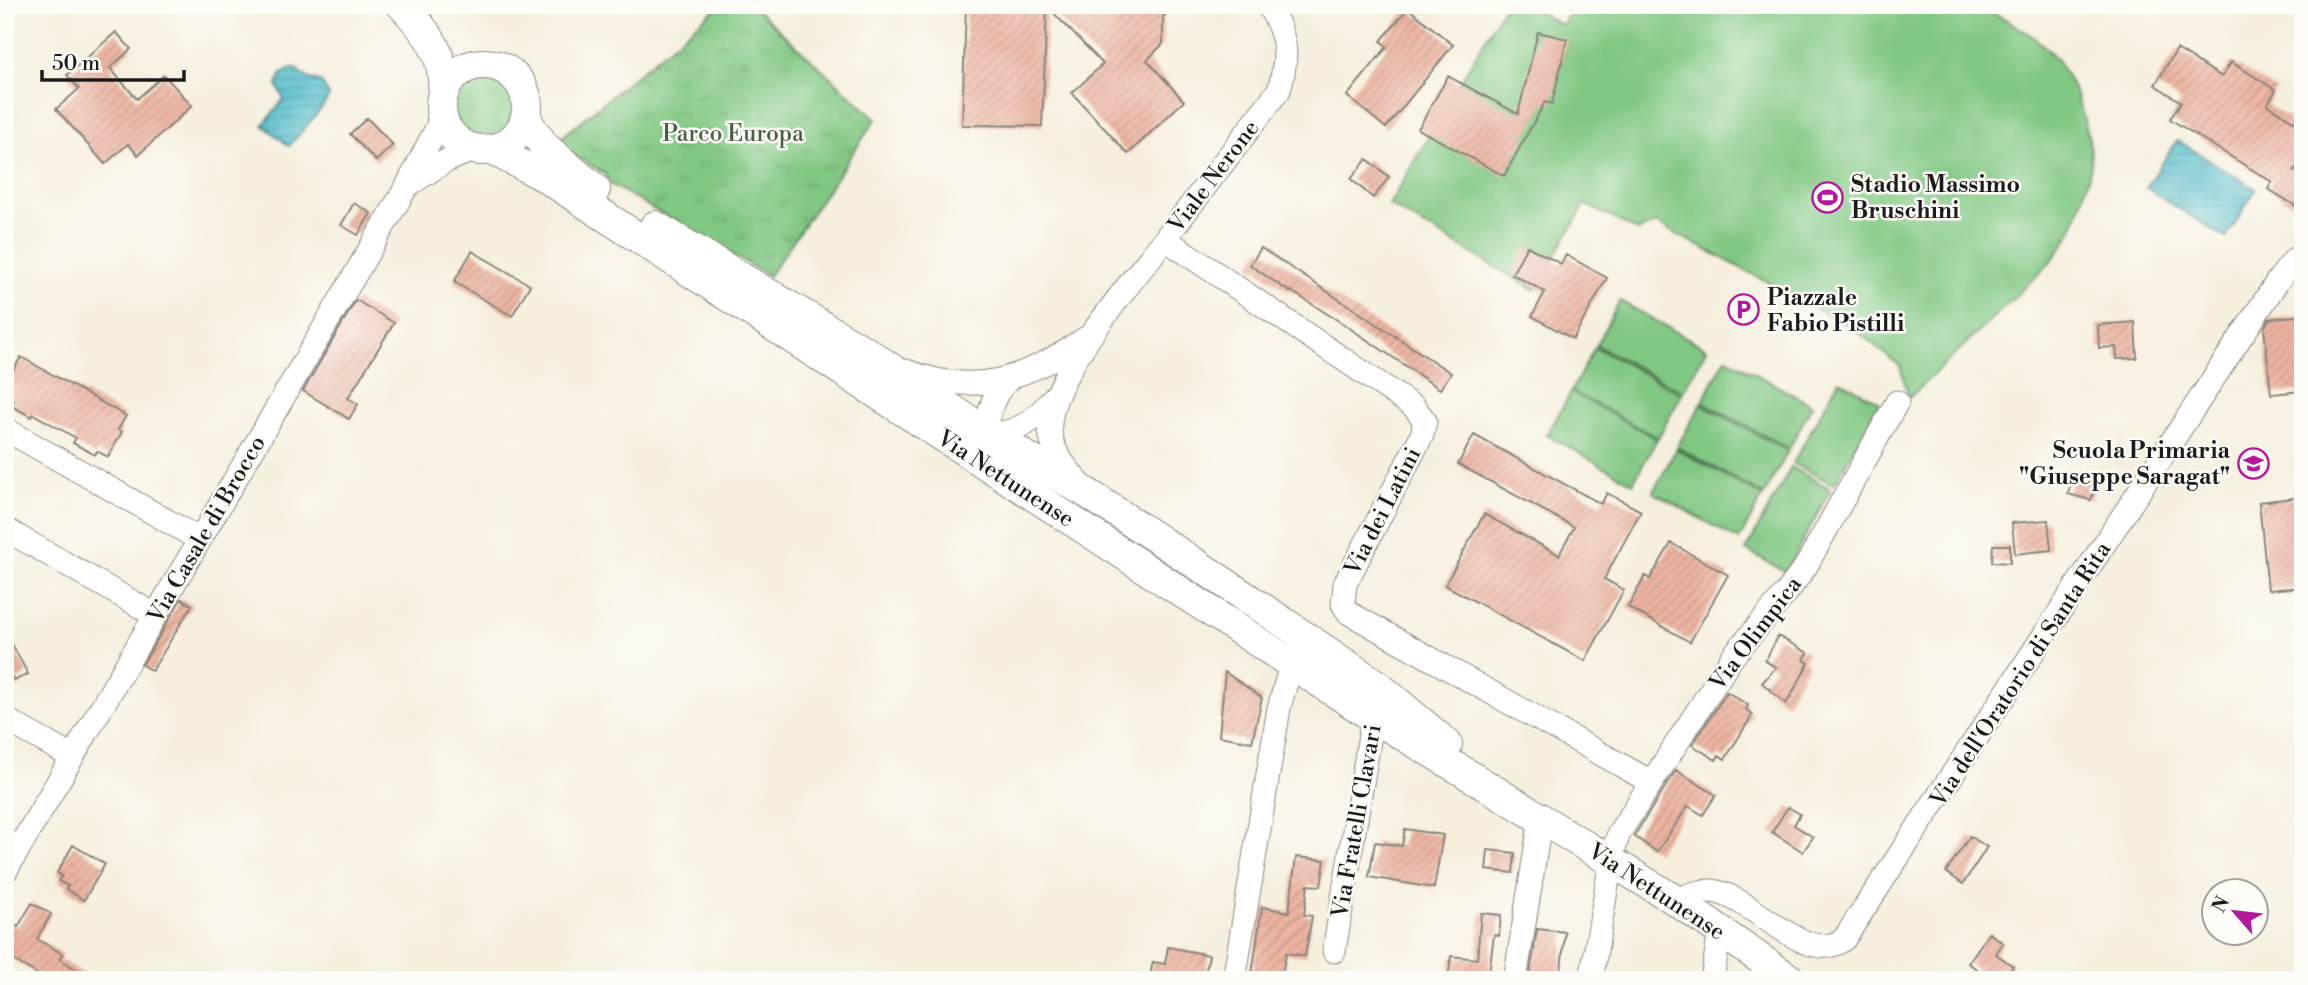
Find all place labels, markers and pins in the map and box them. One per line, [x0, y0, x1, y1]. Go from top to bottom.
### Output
place label: Stadio Massimo Bruschini [1851, 171, 2020, 225]
sports icon: Stadio Massimo Bruschini [1811, 180, 1845, 214]
place label: Piazzale Fabio Pistilli [1767, 284, 1904, 338]
parking icon: Piazzale Fabio Pistilli [1727, 293, 1761, 327]
place label: Scuola Primaria "Giuseppe Saragat" [2019, 437, 2231, 491]
school or university icon: Scuola Primaria "Giuseppe Saragat" [2236, 446, 2270, 480]

